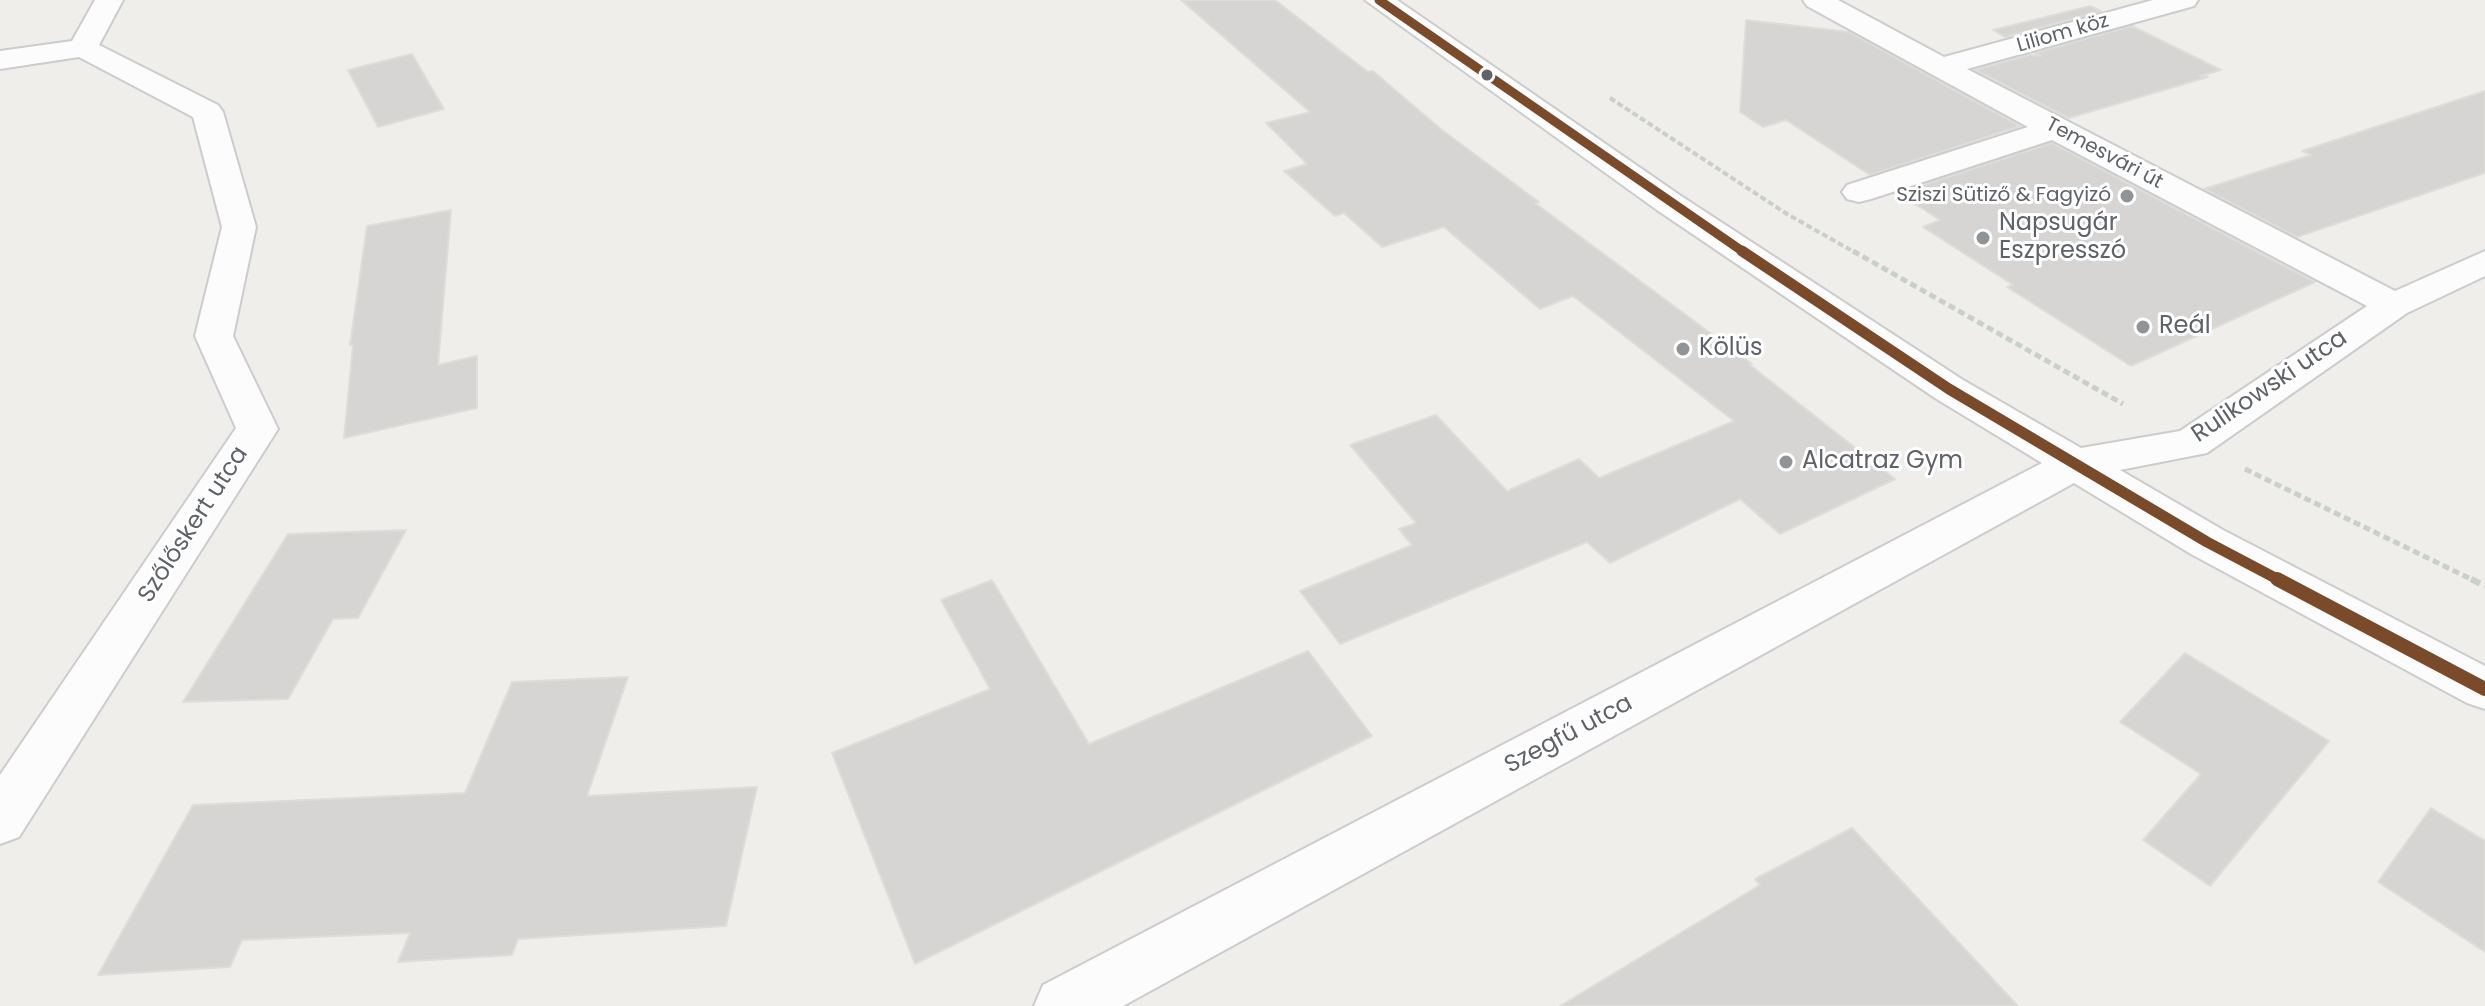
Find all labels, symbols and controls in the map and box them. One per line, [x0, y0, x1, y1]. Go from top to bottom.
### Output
street label: Liliom köz [2014, 9, 2112, 59]
unlabelled marker [1479, 67, 1495, 83]
street label: Temesvári út [2041, 113, 2167, 195]
place label: Sziszi Sütiző & Fagyizó [1896, 184, 2111, 208]
marker: Sziszi Sütiző & Fagyizó [2118, 187, 2136, 205]
place label: Napsugár Eszpresszó [1999, 210, 2126, 266]
marker: Napsugár Eszpresszó [1974, 229, 1992, 247]
place label: Reál [2159, 313, 2211, 341]
marker: Reál [2134, 318, 2152, 336]
street label: Rulikowski utca [2187, 324, 2353, 450]
place label: Kölüs [1699, 335, 1763, 363]
marker: Kölüs [1674, 340, 1692, 358]
street label: Szőlőskert utca [133, 442, 255, 608]
place label: Alcatraz Gym [1802, 448, 1963, 476]
marker: Alcatraz Gym [1777, 453, 1795, 471]
street label: Szegfű utca [1500, 689, 1638, 781]

